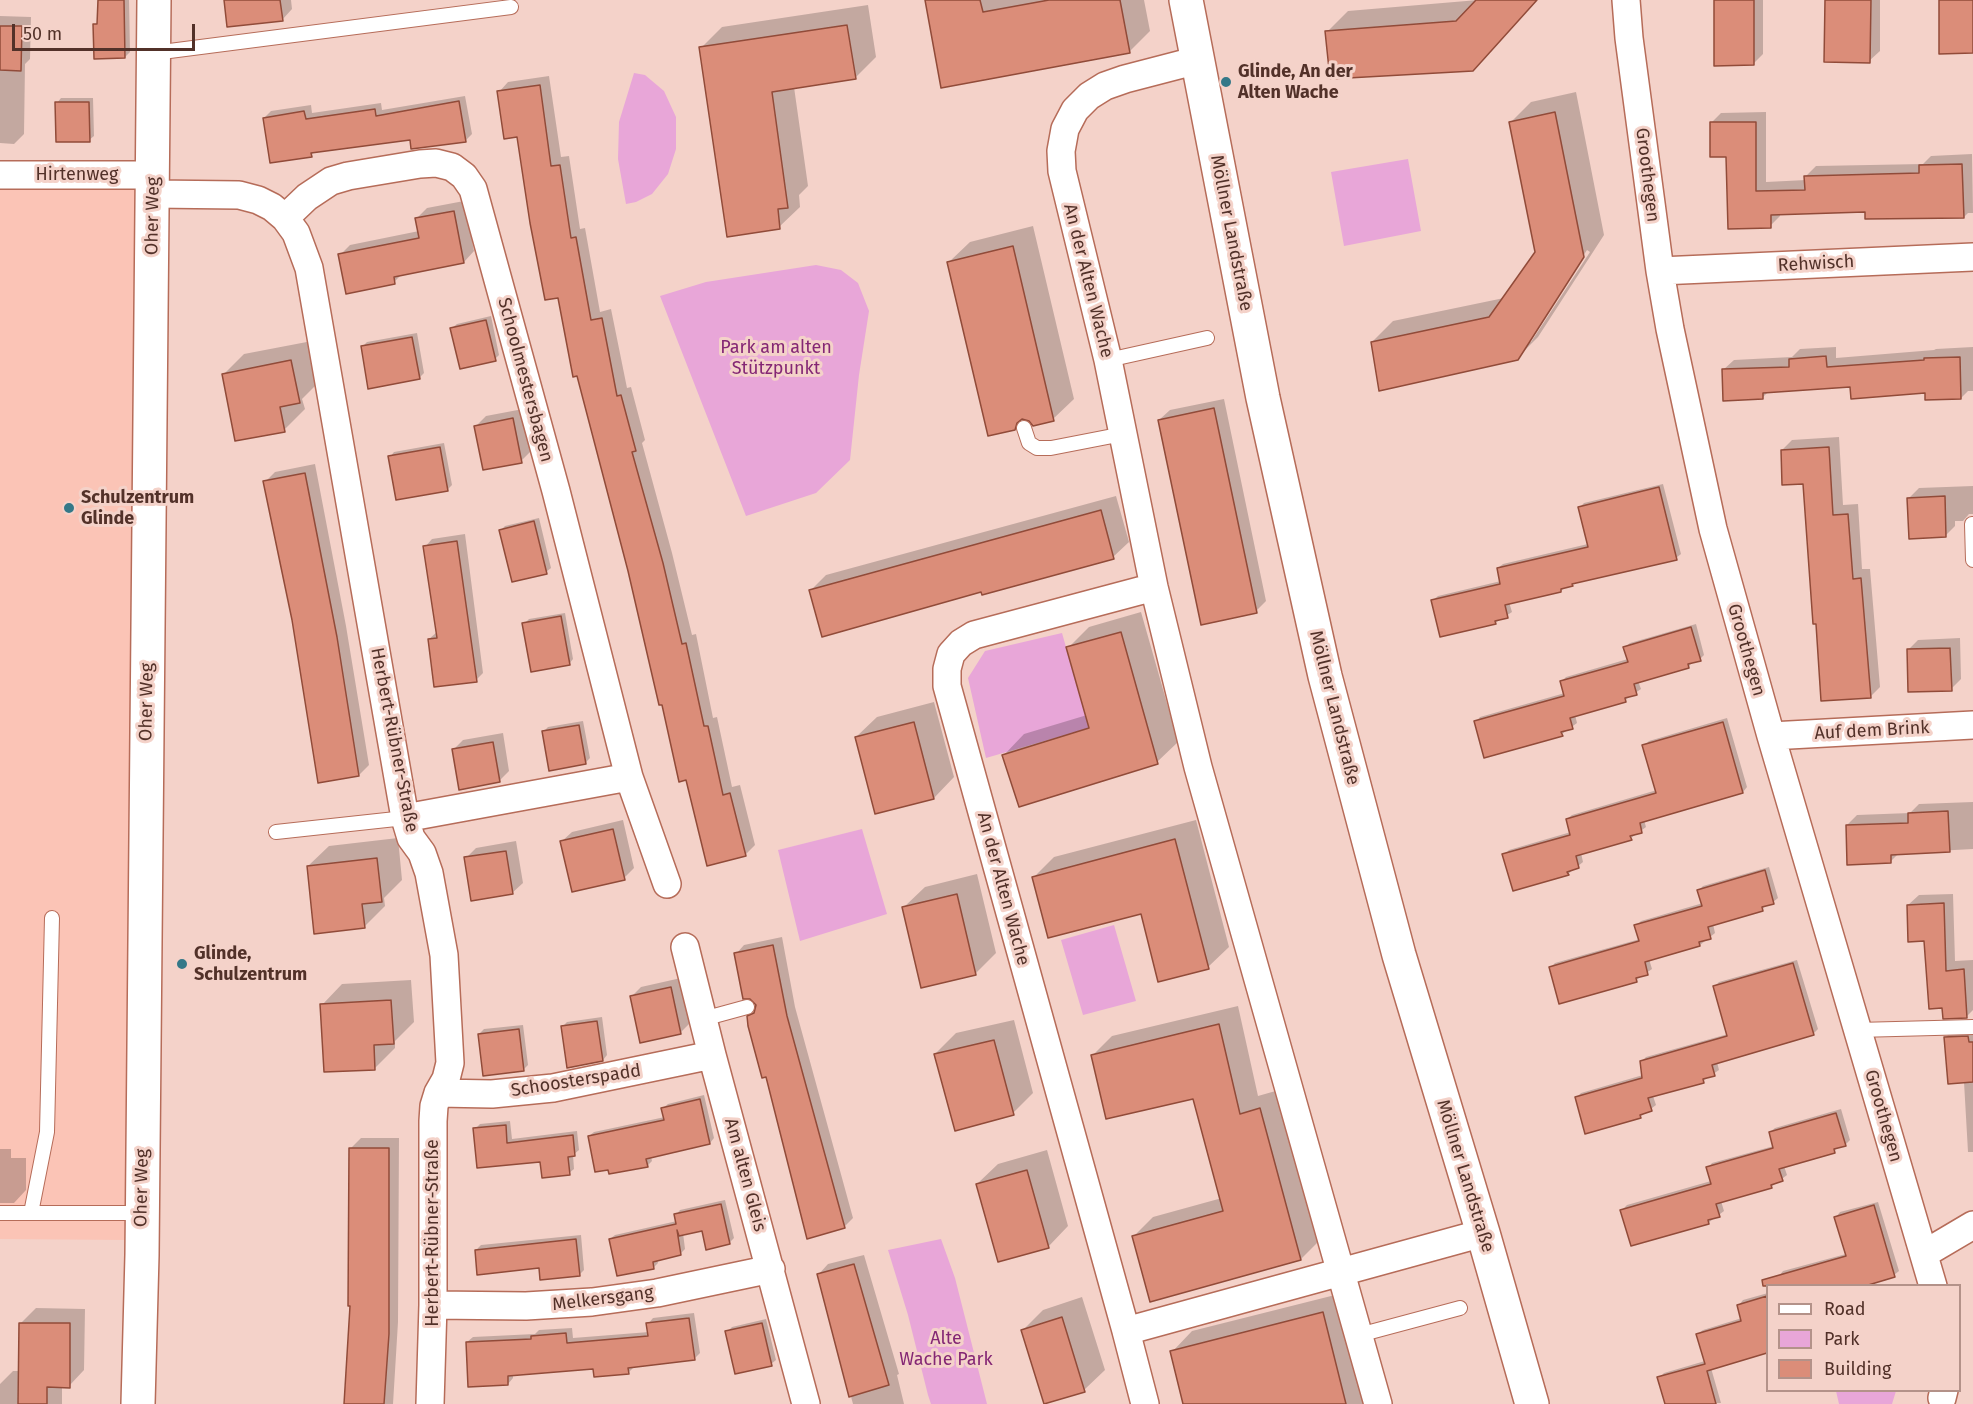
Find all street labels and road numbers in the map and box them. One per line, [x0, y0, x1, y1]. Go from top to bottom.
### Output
street label: Groothegen [1630, 127, 1664, 223]
street label: Möllner Landstraße [1205, 153, 1257, 313]
street label: Hirtenweg [36, 164, 118, 186]
street label: Oher Weg [142, 177, 164, 255]
street label: An der Alten Wache [1058, 202, 1118, 360]
street label: Rehwisch [1777, 251, 1855, 277]
street label: Schoolmestersbagen [493, 295, 557, 465]
street label: Groothegen [1723, 601, 1769, 699]
street label: Möllner Landstraße [1304, 628, 1364, 788]
street label: Herbert-Rübner-Straße [365, 646, 423, 834]
street label: Oher Weg [136, 663, 158, 741]
street label: Auf dem Brink [1814, 717, 1930, 745]
street label: An der Alten Wache [972, 810, 1034, 968]
street label: Schoosterspadd [509, 1060, 643, 1102]
street label: Groothegen [1860, 1067, 1906, 1165]
street label: Möllner Landstraße [1431, 1097, 1499, 1255]
street label: Am alten Gleis [719, 1116, 771, 1234]
street label: Herbert-Rübner-Straße [422, 1139, 444, 1327]
street label: Oher Weg [131, 1149, 153, 1227]
street label: Melkersgang [551, 1282, 655, 1316]

